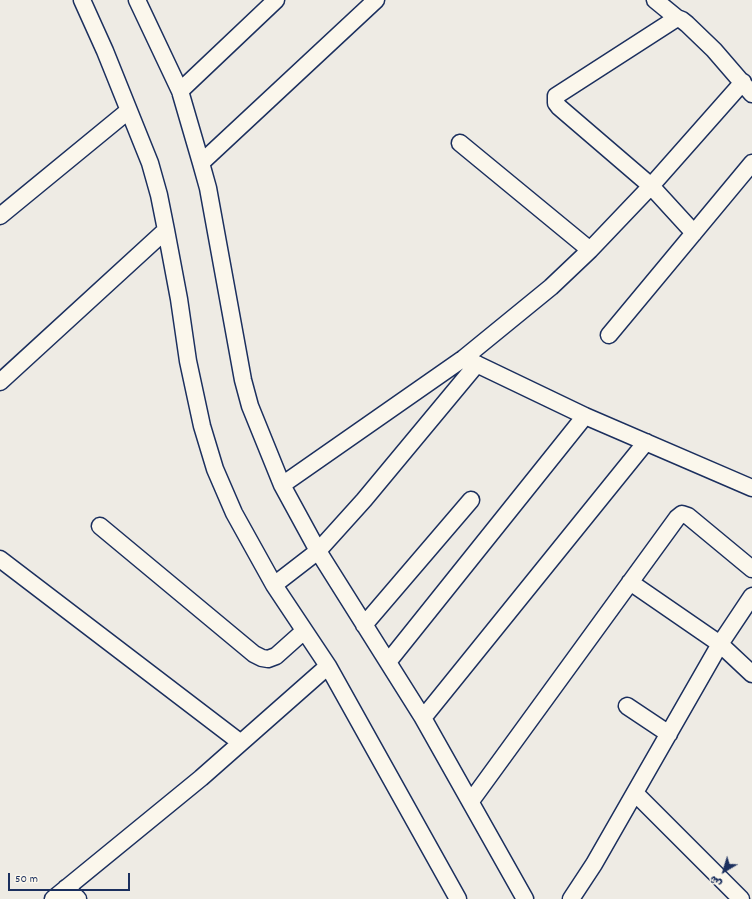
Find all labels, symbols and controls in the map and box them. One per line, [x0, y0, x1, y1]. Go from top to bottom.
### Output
north arrow [704, 851, 744, 891]
scale bar [10, 865, 132, 891]
text: ش [707, 870, 726, 890]
text: 50 m [15, 871, 38, 888]

